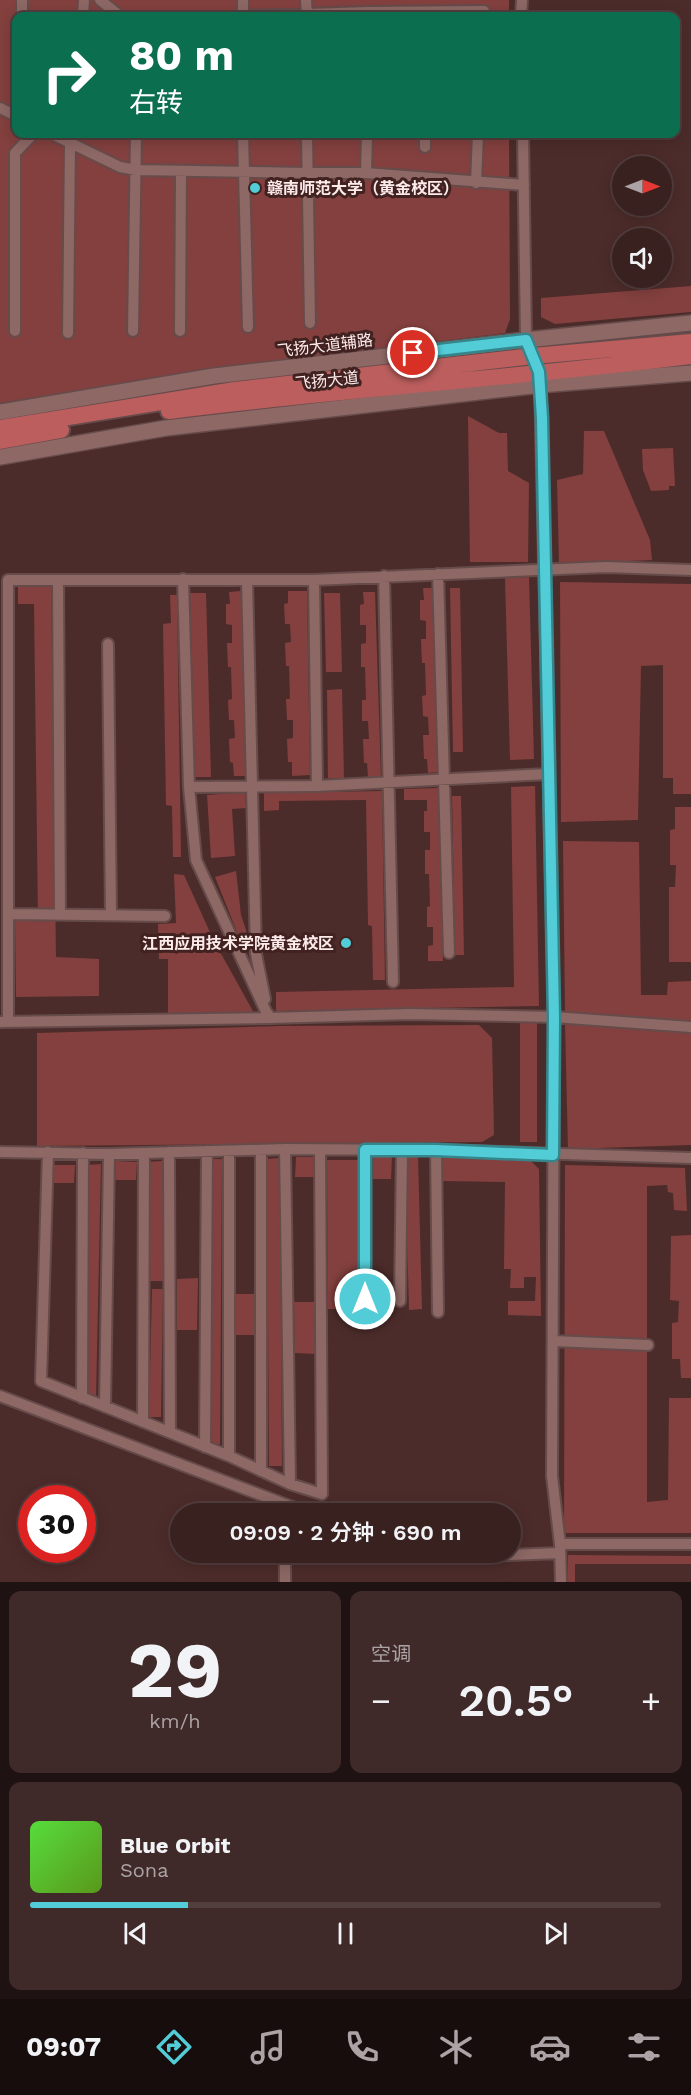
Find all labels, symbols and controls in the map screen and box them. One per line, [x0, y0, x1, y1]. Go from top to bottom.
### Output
text: 80 m [129, 31, 234, 80]
icon: right [30, 36, 108, 114]
text: 右转 [129, 87, 183, 119]
north arrow [612, 156, 672, 216]
map controls [612, 156, 672, 288]
place label: 赣南师范大学（黄金校区） [267, 179, 459, 198]
marker: 赣南师范大学（黄金校区） [248, 181, 262, 195]
button: sound [612, 228, 672, 288]
pin [387, 327, 438, 378]
street label: 飞扬大道辅路 [276, 330, 374, 361]
icon: arrive [396, 336, 429, 369]
street label: 飞扬大道 [294, 368, 360, 393]
place label: 江西应用技术学院黄金校区 [142, 934, 334, 953]
marker: 江西应用技术学院黄金校区 [339, 936, 353, 950]
position arrow [333, 1267, 397, 1331]
speed limit sign: 30 [18, 1485, 96, 1563]
text: 09:09 · 2 分钟 · 690 m [229, 1520, 462, 1545]
text: 29 [128, 1624, 222, 1716]
text: 空调 [371, 1642, 411, 1666]
text: 20.5° [458, 1674, 574, 1727]
text: − [371, 1681, 391, 1720]
text: + [641, 1681, 661, 1720]
text: km/h [149, 1709, 201, 1733]
text: Blue Orbit [120, 1833, 230, 1858]
text: Sona [120, 1858, 169, 1882]
icon: previous [119, 1917, 152, 1950]
icon: pause [329, 1917, 362, 1950]
icon: next [539, 1917, 572, 1950]
icon: directions [153, 2026, 195, 2068]
icon: music [247, 2026, 289, 2068]
icon: phone [341, 2026, 383, 2068]
icon: climate [435, 2026, 477, 2068]
icon: car [529, 2026, 571, 2068]
icon: filters [623, 2026, 665, 2068]
text: 09:07 [26, 2031, 101, 2063]

